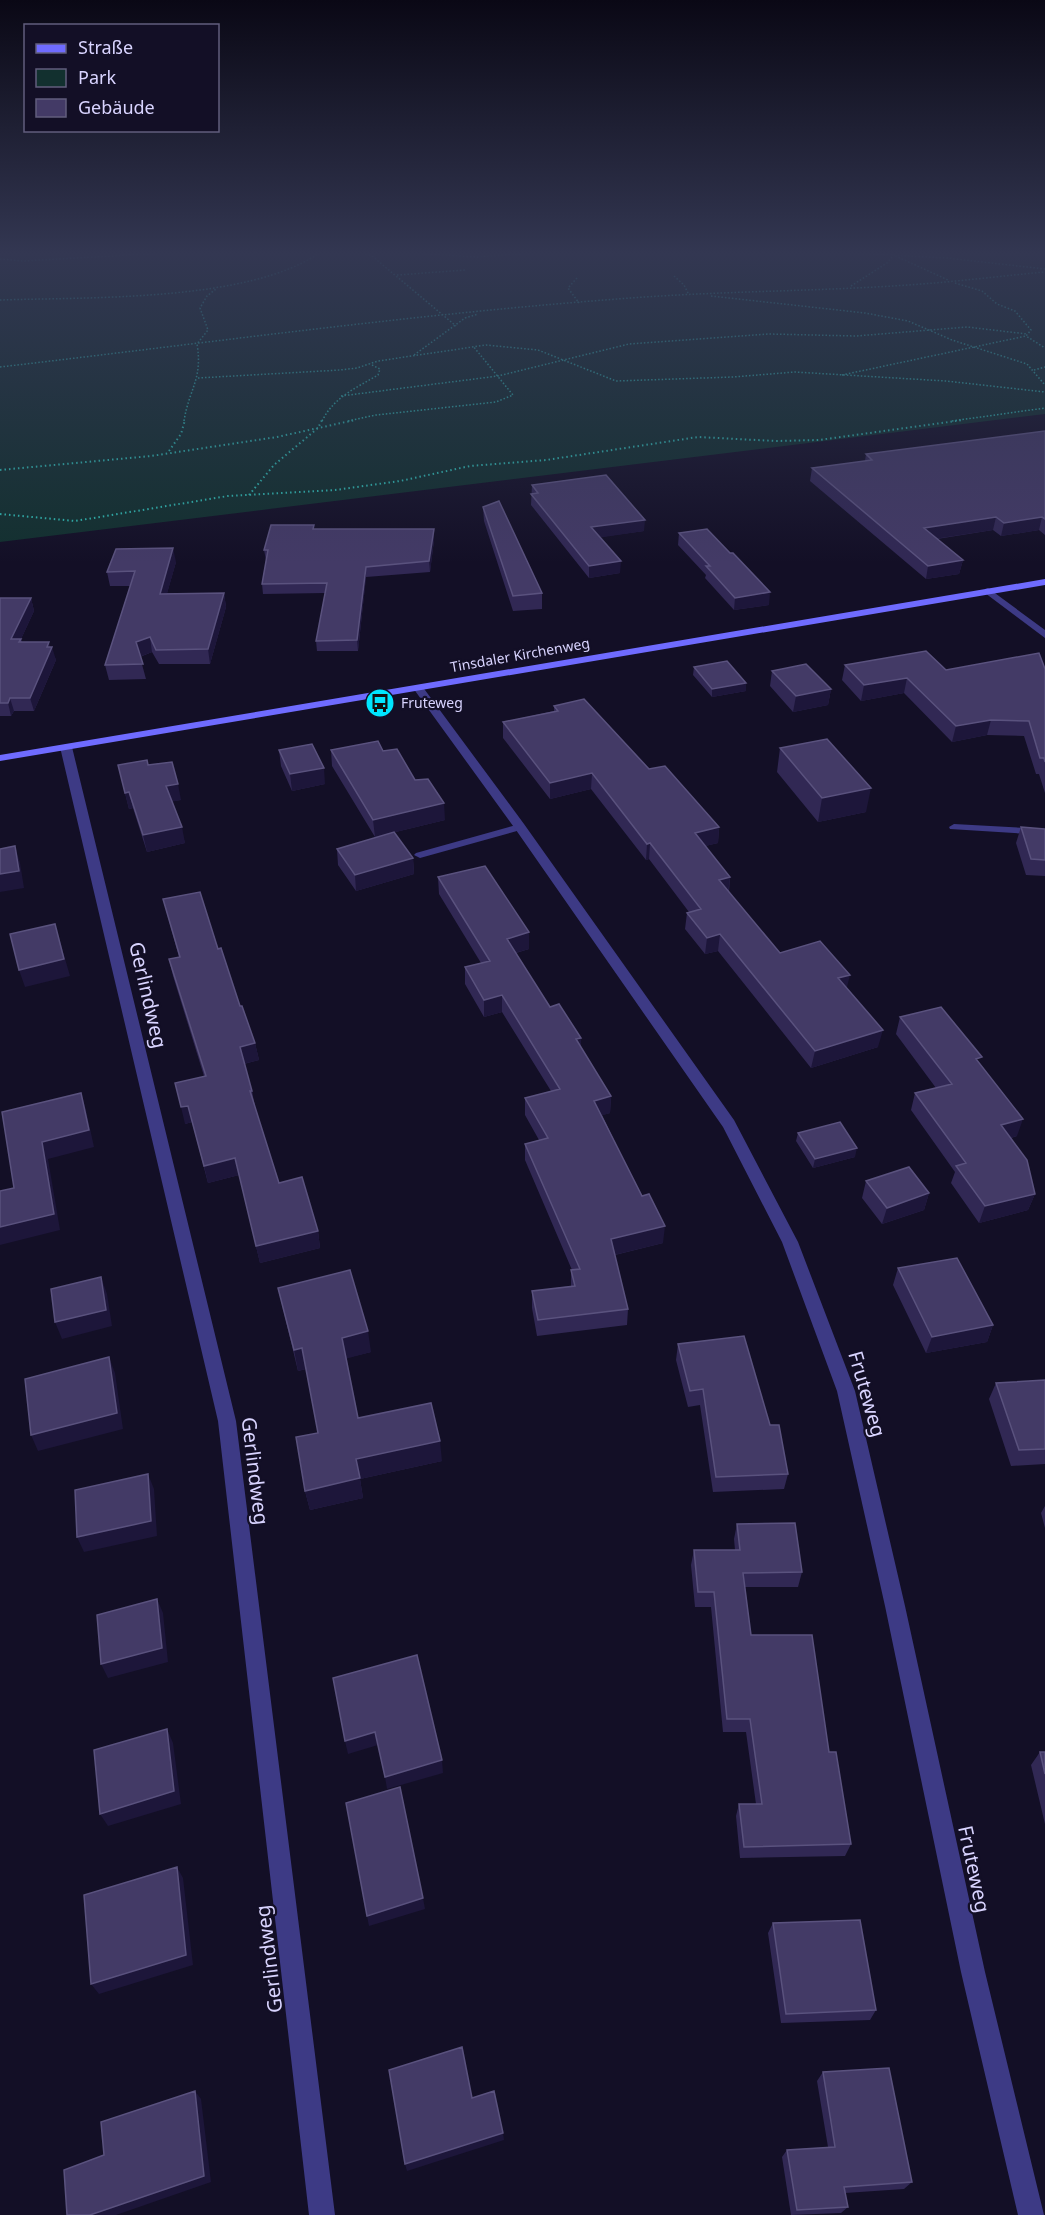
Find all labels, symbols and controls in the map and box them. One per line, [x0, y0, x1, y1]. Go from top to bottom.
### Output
legend [24, 24, 219, 132]
text: Straße [78, 35, 133, 59]
text: Park [78, 65, 116, 89]
text: Gebäude [78, 95, 155, 119]
street label: Tinsdaler Kirchenweg [449, 633, 591, 676]
bus stop icon: Fruteweg [364, 687, 396, 719]
place label: Fruteweg [401, 693, 463, 712]
street label: Gerlindweg [123, 939, 174, 1051]
street label: Fruteweg [842, 1348, 893, 1440]
street label: Gerlindweg [235, 1416, 276, 1526]
street label: Fruteweg [952, 1823, 997, 1915]
street label: Gerlindweg [248, 1904, 289, 2014]

